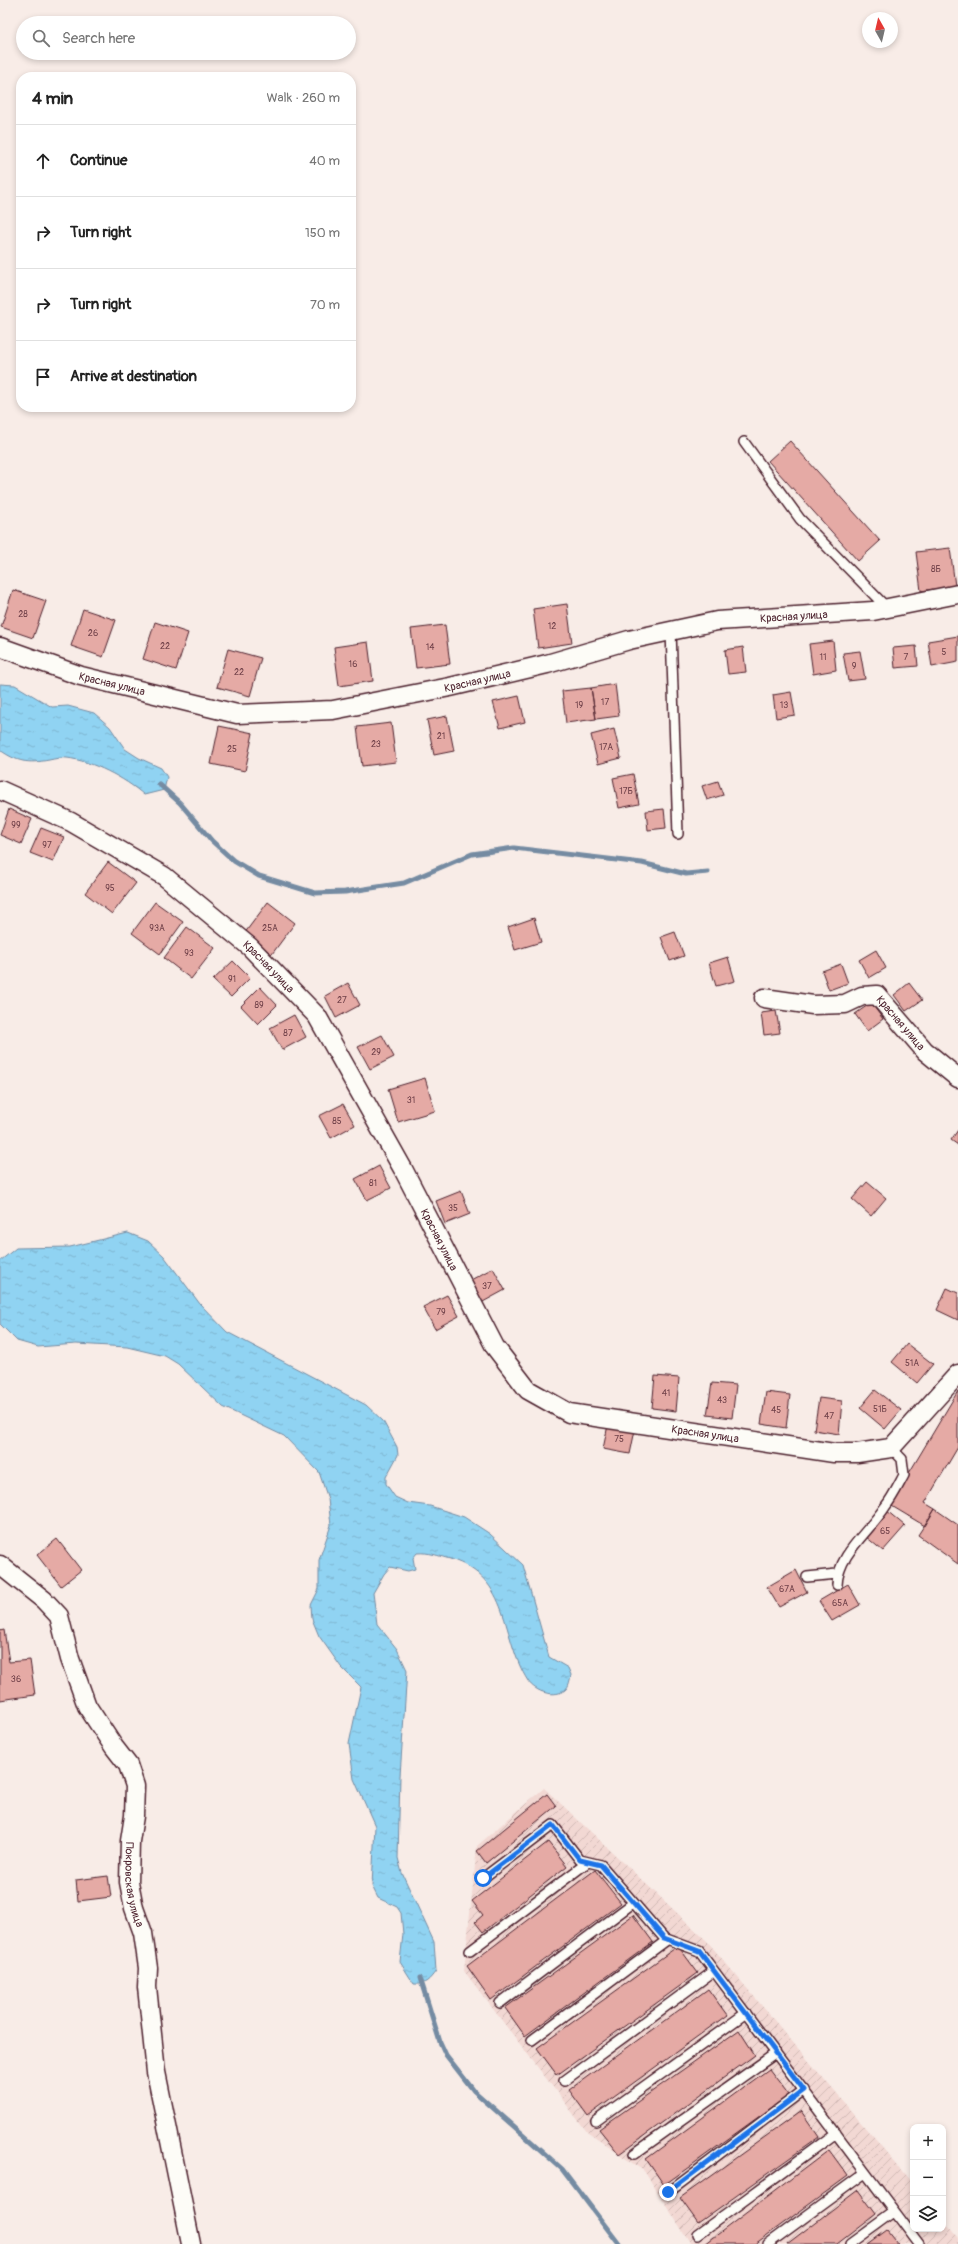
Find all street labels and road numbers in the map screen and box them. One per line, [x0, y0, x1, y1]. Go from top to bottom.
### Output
street label: Красная улица [760, 608, 828, 625]
street label: Красная улица [443, 667, 512, 695]
street label: Красная улица [77, 670, 146, 698]
street label: Красная улица [240, 938, 297, 996]
street label: Красная улица [873, 993, 928, 1053]
street label: Красная улица [418, 1207, 460, 1273]
street label: Красная улица [671, 1423, 740, 1446]
street label: Покровская улица [122, 1842, 146, 1929]

